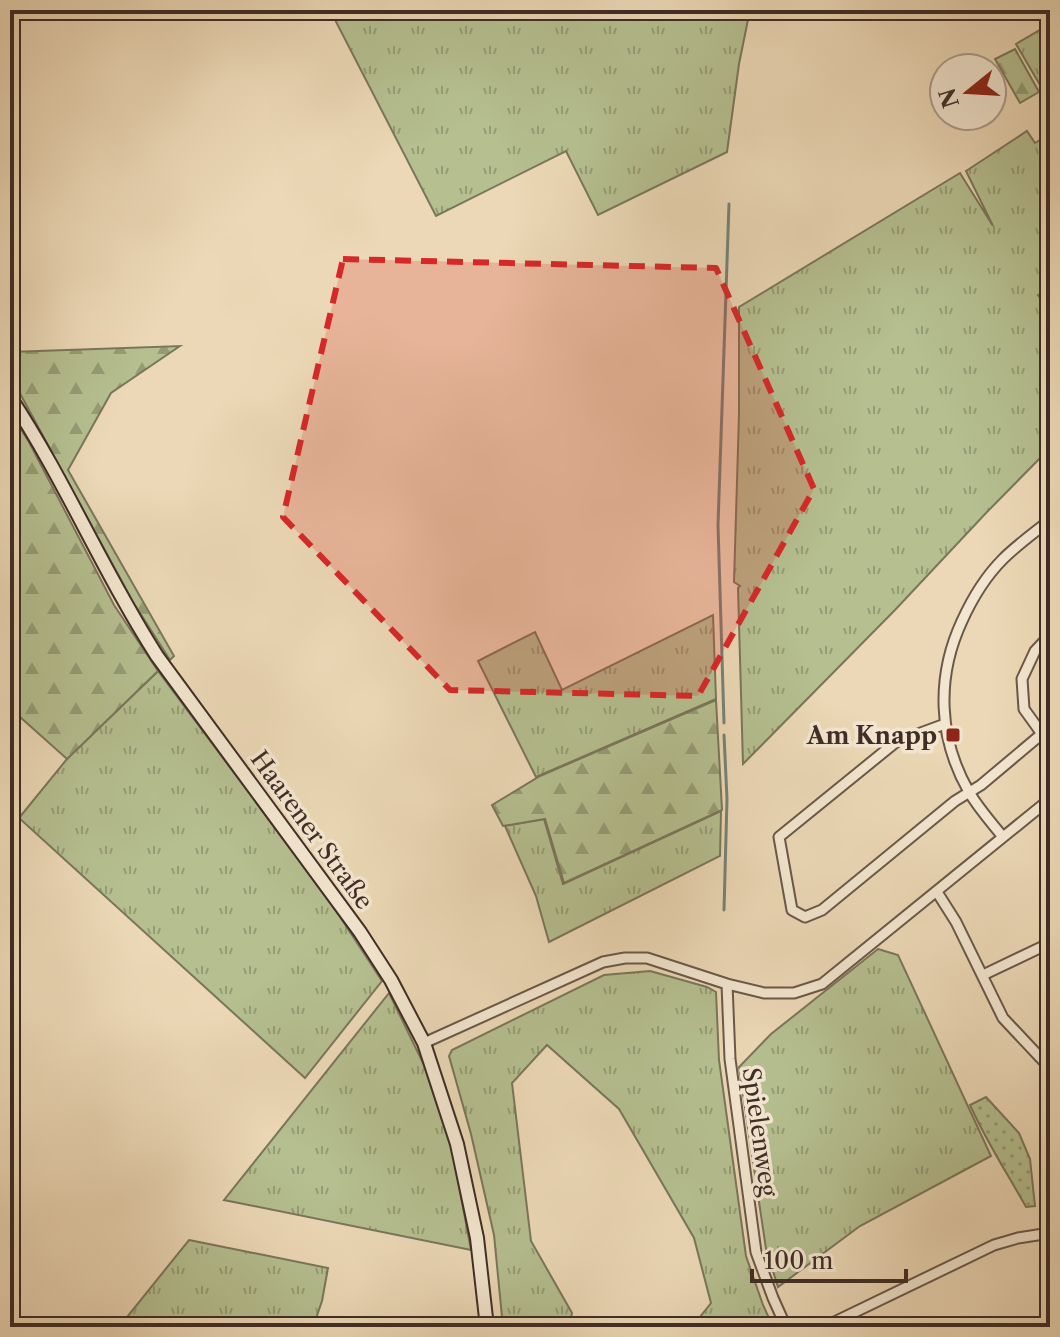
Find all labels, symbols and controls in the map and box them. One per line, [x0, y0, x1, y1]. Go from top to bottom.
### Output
north arrow [928, 52, 1008, 132]
text: N [934, 85, 965, 111]
place label: Am Knapp [806, 721, 937, 750]
marker: Am Knapp [944, 726, 962, 744]
street label: Haarener Straße [245, 745, 379, 915]
street label: Spielenweg [737, 1066, 783, 1199]
scale bar [752, 1233, 906, 1283]
text: 100 m [764, 1246, 833, 1275]

